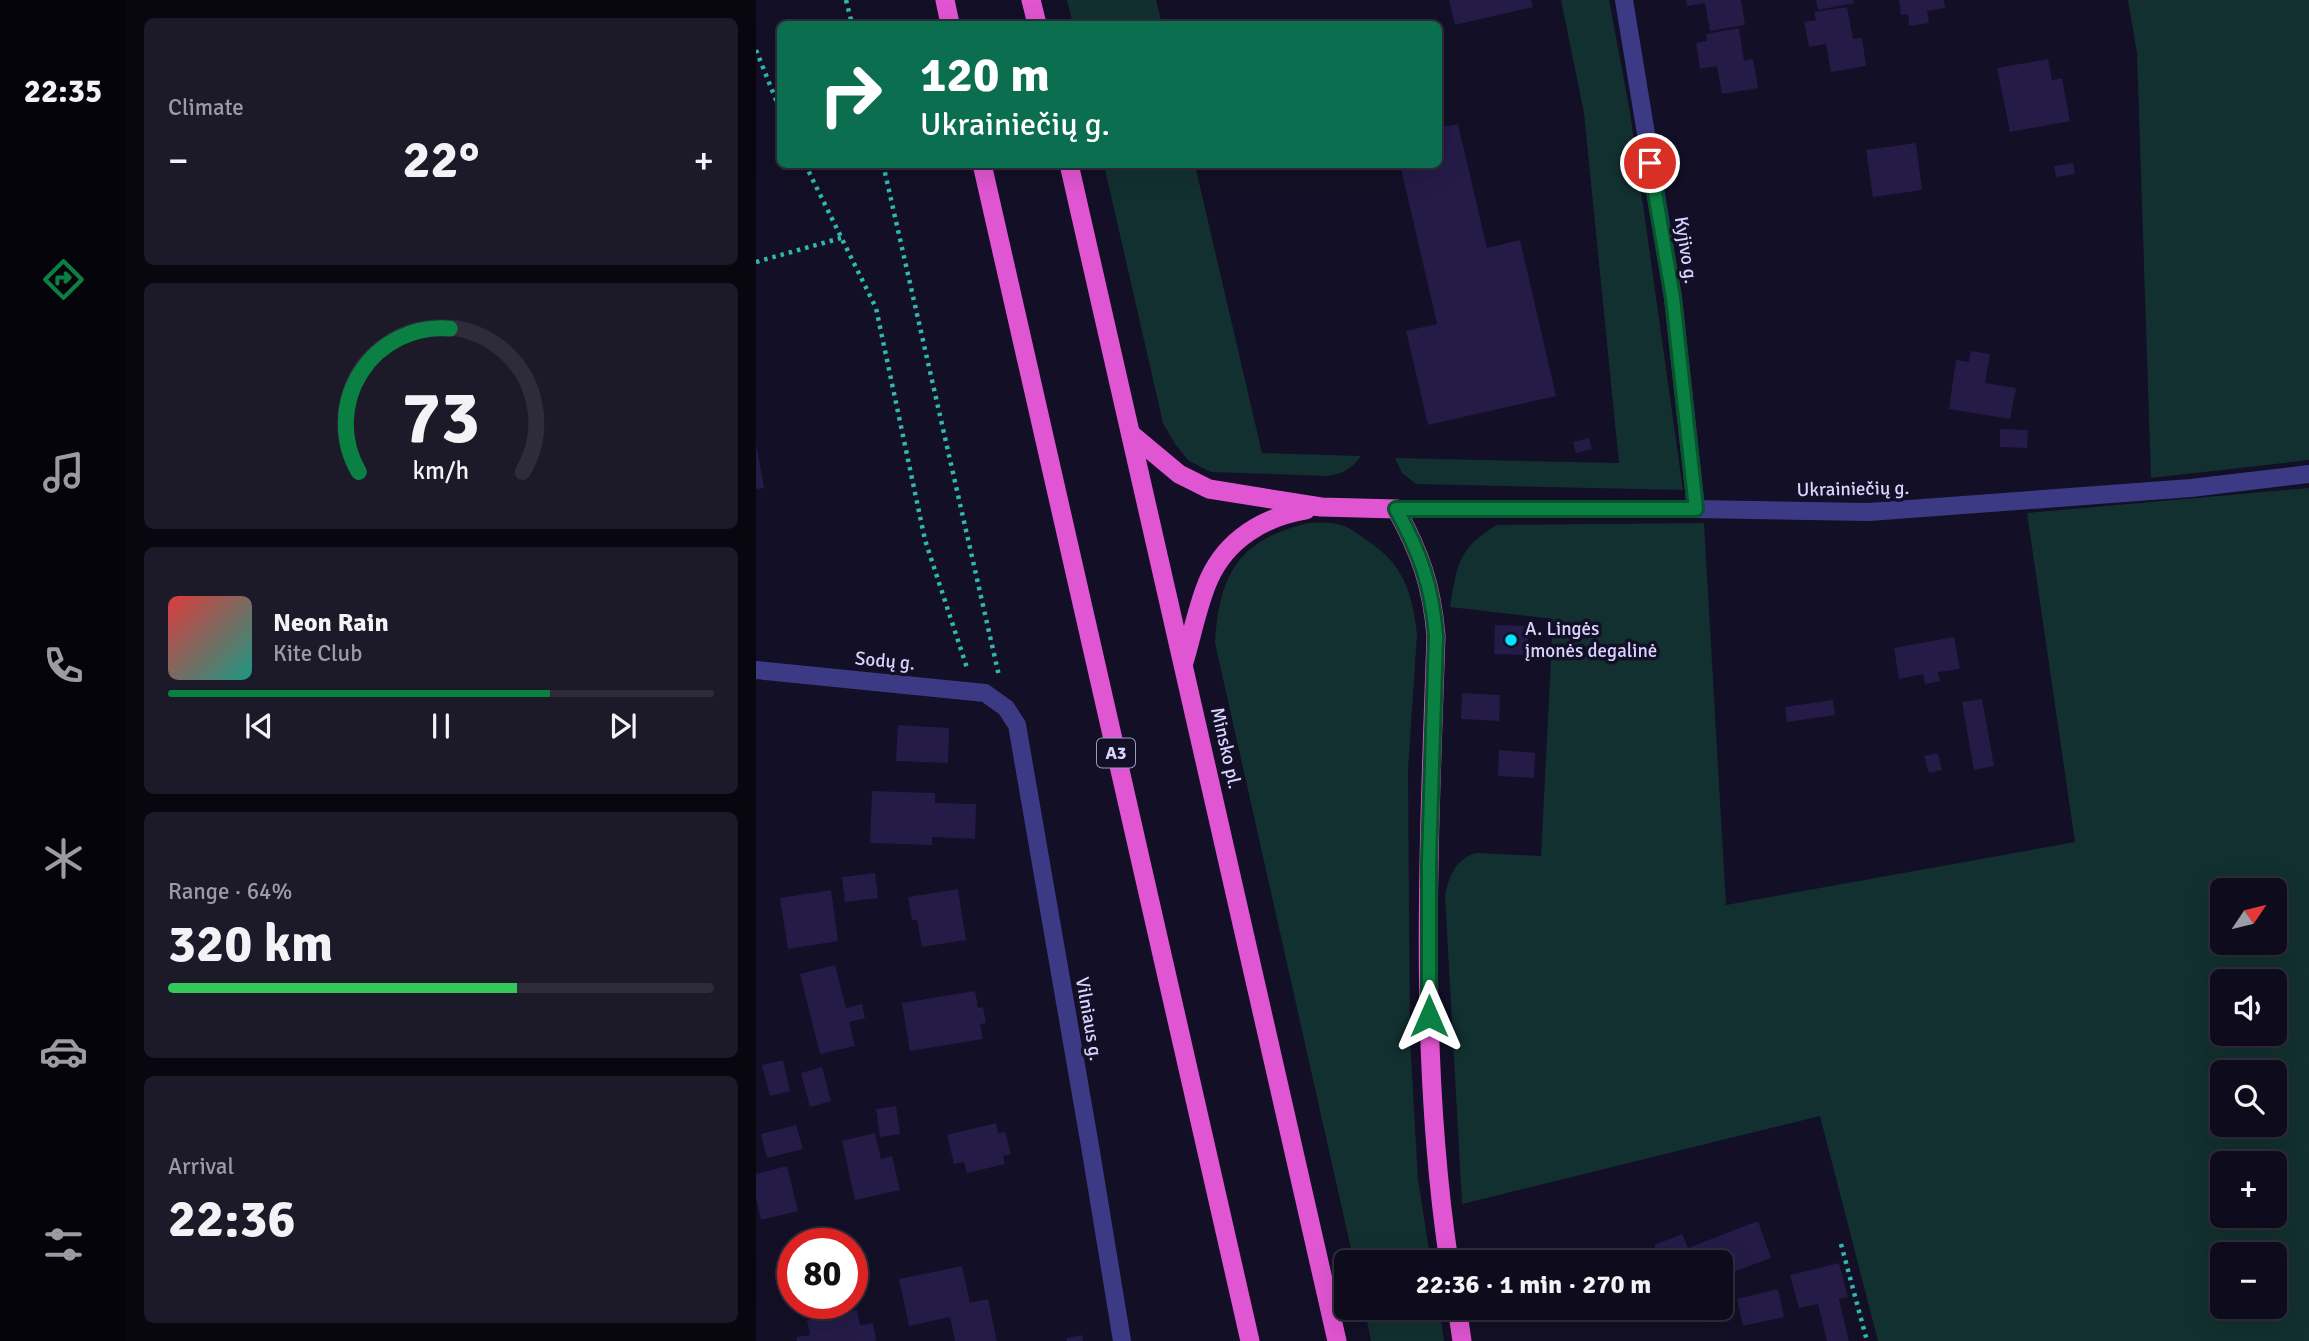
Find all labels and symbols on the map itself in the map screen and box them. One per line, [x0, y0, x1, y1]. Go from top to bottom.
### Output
pin [1620, 133, 1680, 193]
street label: Kyjivo g. [1669, 215, 1703, 285]
street label: Ukrainiečių g. [1796, 476, 1910, 502]
place label: A. Lingės įmonės degalinė [1525, 617, 1657, 663]
marker: A. Lingės įmonės degalinė [1503, 632, 1519, 648]
street label: Sodų g. [854, 646, 916, 676]
street label: Minsko pl. [1205, 705, 1247, 791]
road number: A3 [1097, 738, 1135, 768]
north arrow [2210, 878, 2287, 956]
street label: Vilniaus g. [1070, 975, 1108, 1063]
position arrow [1392, 979, 1466, 1053]
speed limit sign: 80 [777, 1228, 868, 1319]

